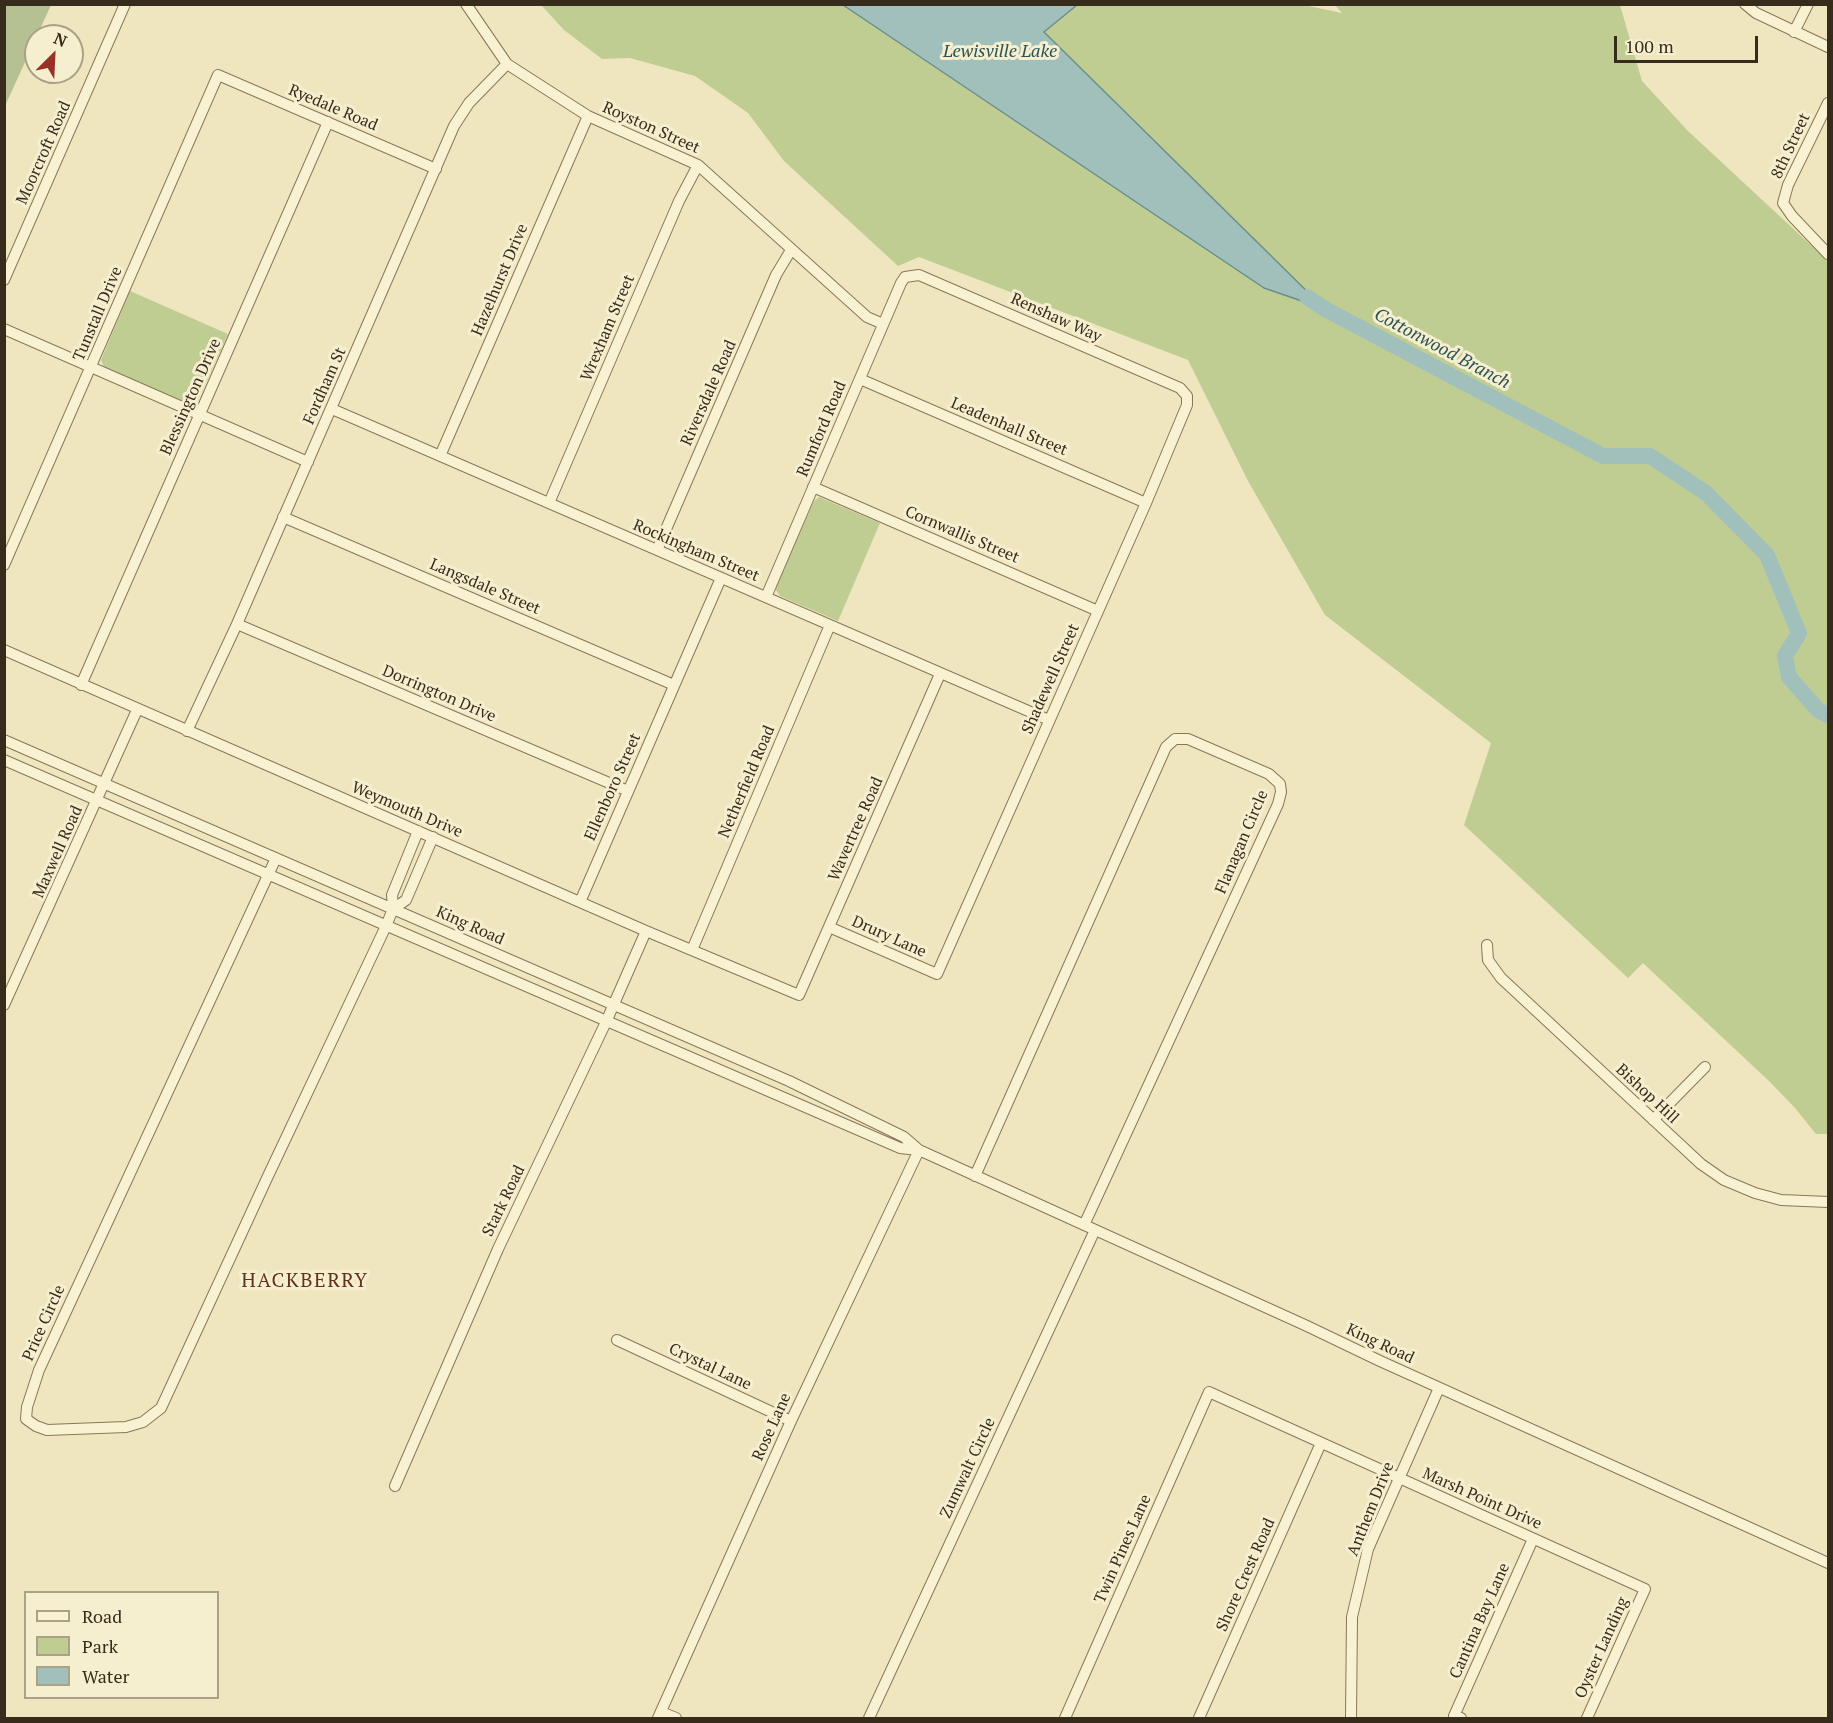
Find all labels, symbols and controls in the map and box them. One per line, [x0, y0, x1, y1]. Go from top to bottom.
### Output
north arrow [24, 24, 84, 84]
scale bar [1617, 24, 1761, 62]
text: N [50, 27, 71, 52]
text: 100 m [1625, 34, 1674, 58]
water label: Lewisville Lake [943, 41, 1057, 63]
street label: Ryedale Road [286, 81, 380, 135]
street label: Moorcroft Road [13, 98, 75, 208]
street label: Royston Street [599, 98, 703, 158]
street label: 8th Street [1767, 110, 1815, 182]
street label: Hazelhurst Drive [468, 221, 532, 339]
street label: Tunstall Drive [69, 264, 127, 364]
street label: Wrexham Street [577, 272, 639, 384]
street label: Renshaw Way [1008, 289, 1104, 347]
water label: Cottonwood Branch [1370, 304, 1514, 394]
street label: Blessington Drive [157, 336, 225, 458]
street label: Riversdale Road [677, 337, 741, 449]
street label: Fordham St [300, 345, 350, 427]
street label: Rumford Road [793, 378, 851, 480]
street label: Leadenhall Street [948, 394, 1070, 460]
street label: Cornwallis Street [902, 502, 1022, 568]
street label: Rockingham Street [630, 516, 762, 586]
street label: Langsdale Street [427, 555, 543, 619]
street label: Shadewell Street [1018, 621, 1084, 737]
street label: Dorrington Drive [379, 661, 499, 727]
street label: Netherfield Road [715, 723, 779, 841]
street label: Ellenboro Street [581, 730, 645, 844]
street label: Wavertree Road [825, 774, 887, 884]
street label: Weymouth Drive [348, 778, 466, 842]
street label: Flanagan Circle [1212, 787, 1272, 897]
street label: Maxwell Road [29, 803, 87, 901]
street label: King Road [433, 902, 507, 950]
street label: Drury Lane [849, 912, 929, 962]
street label: Bishop Hill [1612, 1060, 1682, 1128]
street label: Stark Road [479, 1162, 529, 1240]
district label: HACKBERRY [241, 1269, 369, 1293]
street label: Price Circle [19, 1282, 69, 1364]
street label: King Road [1343, 1320, 1417, 1368]
street label: Crystal Lane [666, 1340, 754, 1394]
street label: Rose Lane [749, 1390, 795, 1464]
street label: Zumwalt Circle [936, 1415, 1000, 1521]
street label: Anthem Drive [1343, 1459, 1399, 1559]
street label: Marsh Point Drive [1419, 1464, 1545, 1534]
street label: Twin Pines Lane [1090, 1492, 1156, 1606]
street label: Shore Crest Road [1212, 1515, 1280, 1635]
street label: Cantina Bay Lane [1446, 1560, 1514, 1682]
legend [24, 1591, 219, 1699]
street label: Oyster Landing [1571, 1594, 1633, 1702]
text: Road [82, 1604, 122, 1628]
text: Park [82, 1634, 118, 1658]
text: Water [82, 1664, 129, 1688]

